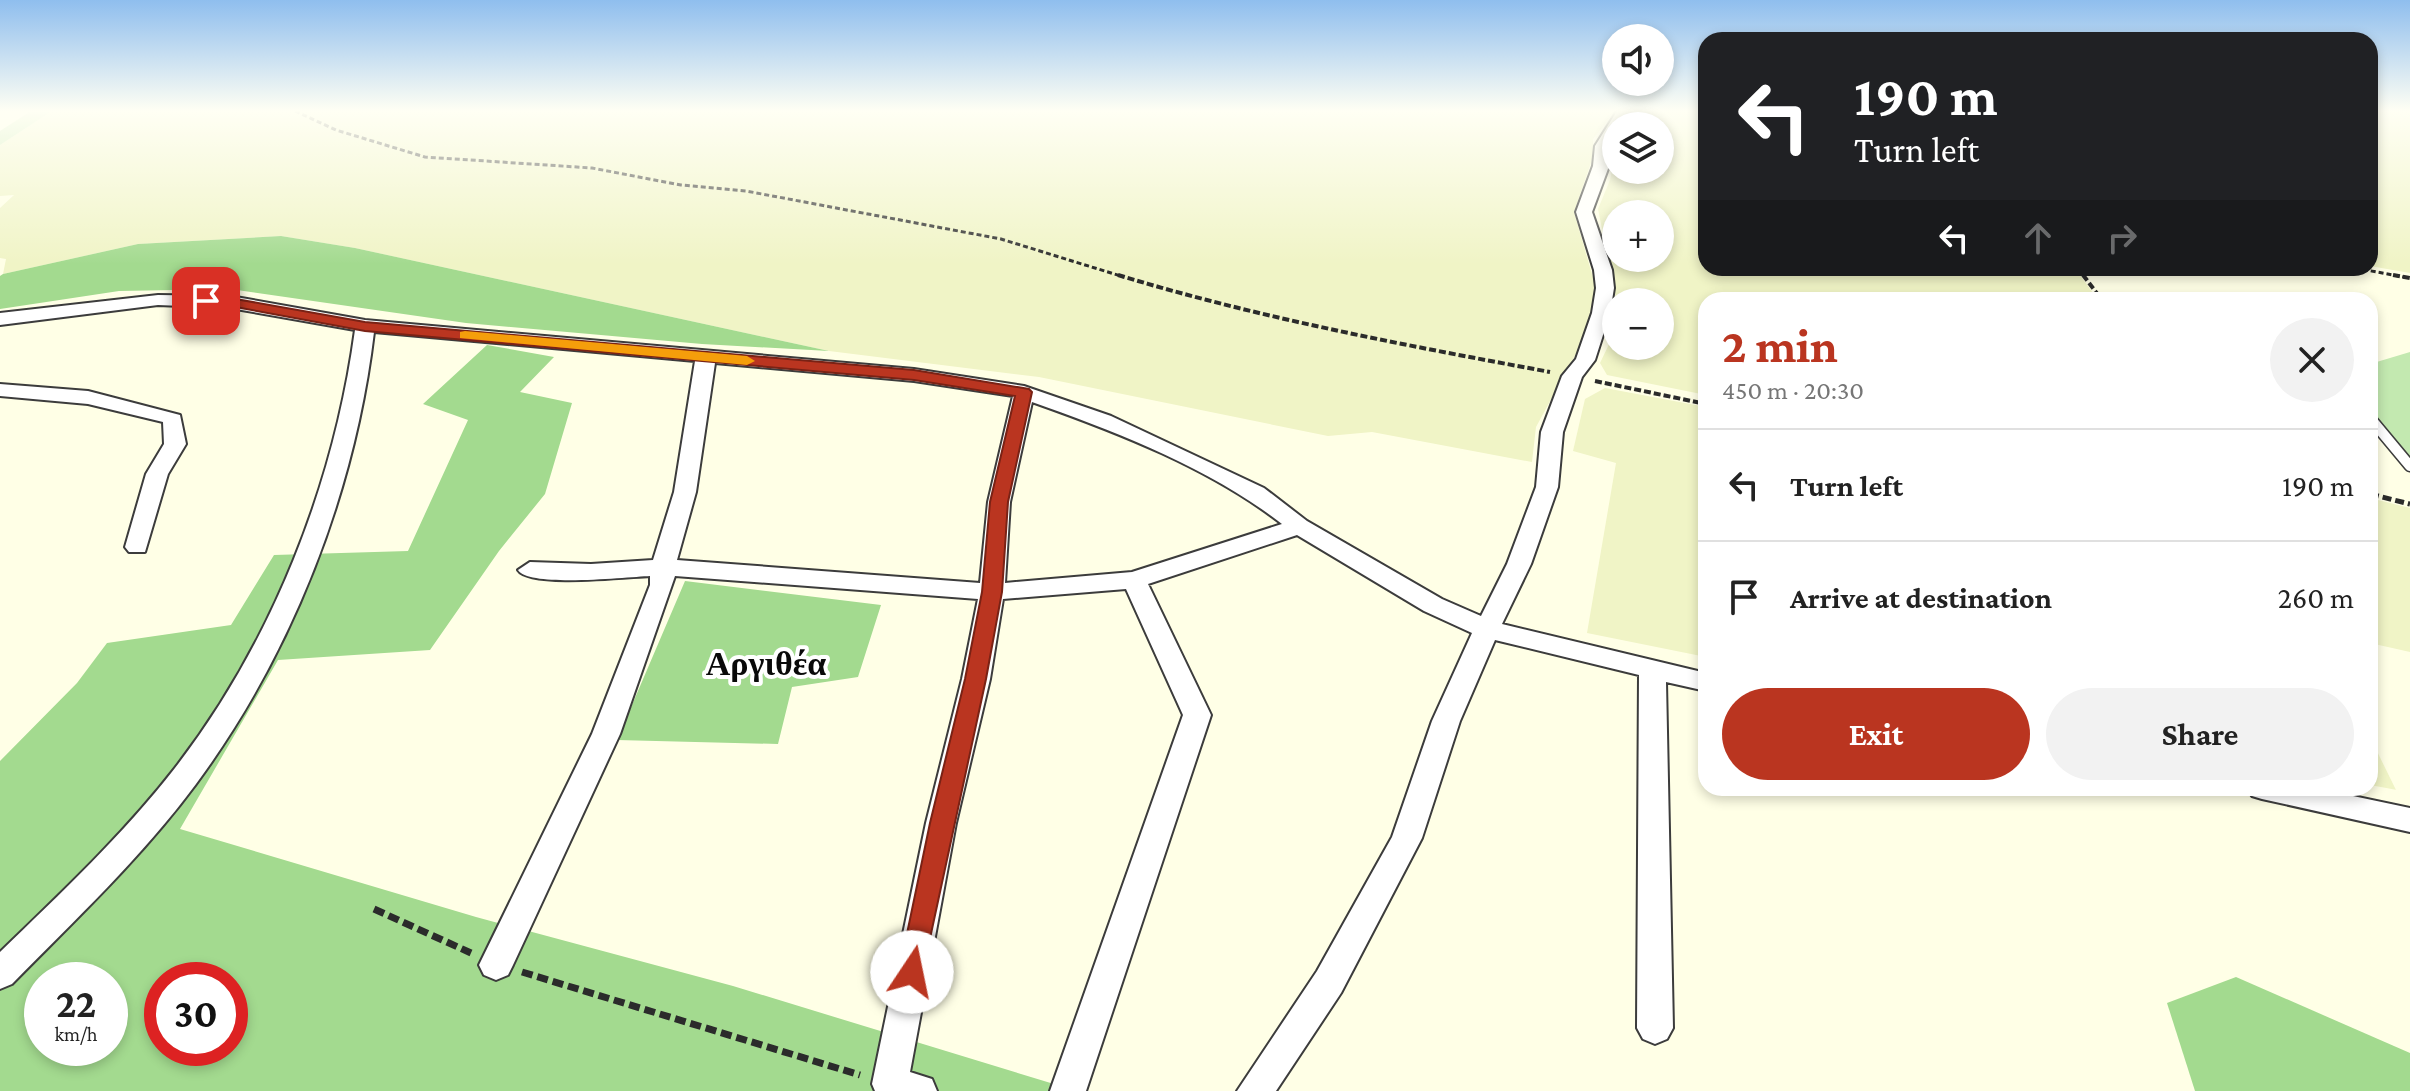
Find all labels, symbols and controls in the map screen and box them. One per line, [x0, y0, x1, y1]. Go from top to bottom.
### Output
map controls [1602, 24, 1674, 360]
button: sound [1602, 24, 1674, 96]
icon: left [1722, 64, 1826, 168]
text: 190 m [1854, 65, 1998, 127]
button: layers [1602, 112, 1674, 184]
text: Turn left [1854, 130, 1979, 170]
button: + [1602, 200, 1674, 272]
icon: left [1932, 216, 1976, 260]
icon: ahead [2016, 216, 2060, 260]
icon: right [2100, 216, 2144, 260]
pin [172, 267, 240, 335]
icon: arrive [184, 279, 228, 323]
button: − [1602, 288, 1674, 360]
button: close [2270, 318, 2354, 402]
text: 2 min [1722, 319, 1838, 372]
text: 450 m · 20:30 [1722, 376, 1864, 405]
icon: left [1722, 463, 1766, 507]
text: Turn left [1790, 469, 1903, 502]
text: 190 m [2282, 469, 2354, 502]
icon: arrive [1722, 575, 1766, 619]
text: Arrive at destination [1790, 581, 2052, 614]
text: 260 m [2278, 581, 2354, 614]
district label: Αργιθέα [706, 645, 826, 682]
button: Exit [1722, 688, 2030, 780]
button: Share [2046, 688, 2354, 780]
position arrow [870, 930, 954, 1014]
speed limit sign: 30 [144, 962, 248, 1066]
text: 22 [56, 981, 96, 1026]
text: km/h [54, 1023, 98, 1045]

